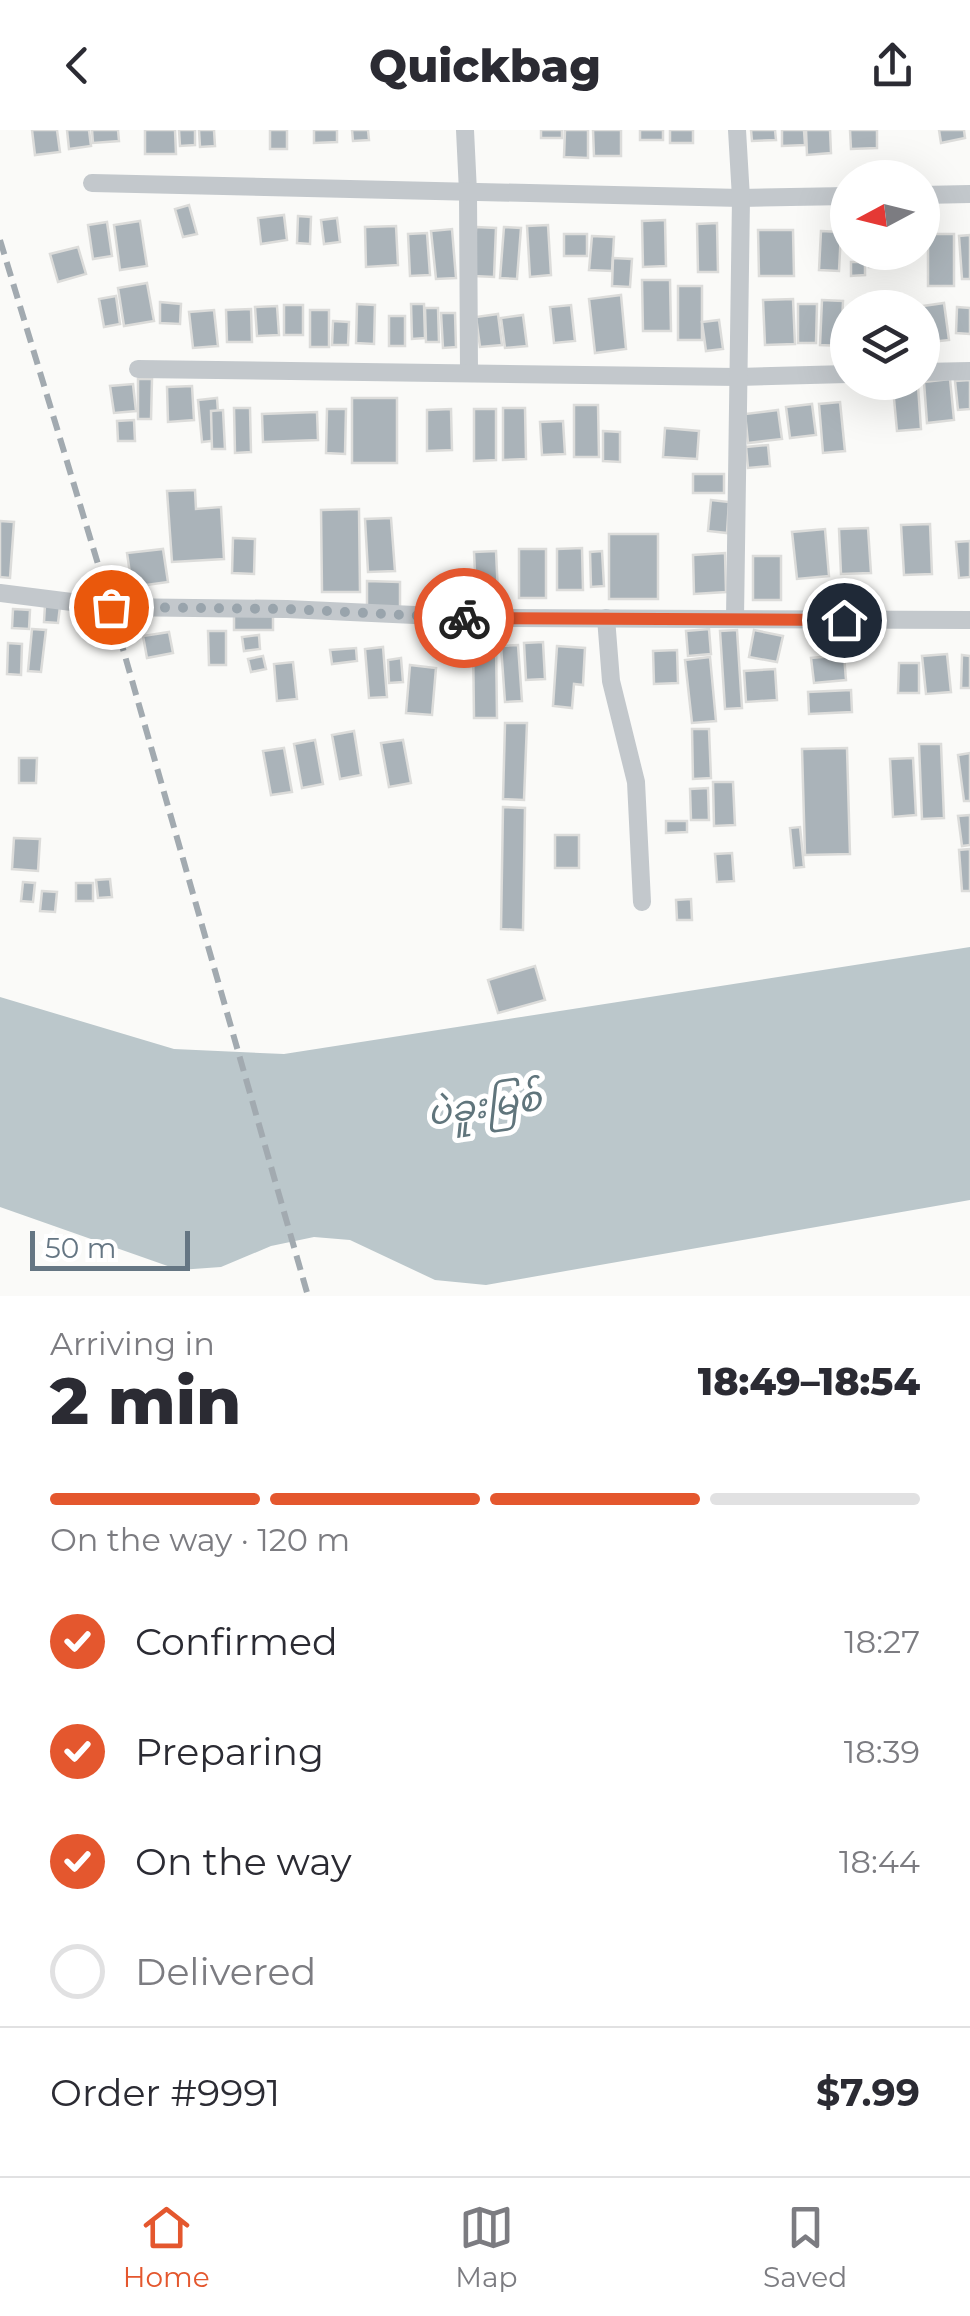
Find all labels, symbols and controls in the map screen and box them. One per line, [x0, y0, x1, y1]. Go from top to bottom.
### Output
icon: back [50, 38, 105, 93]
text: Quickbag [369, 38, 601, 93]
icon: share [865, 38, 920, 93]
north arrow [830, 160, 940, 270]
map controls [830, 160, 940, 400]
button: layers [830, 290, 940, 400]
pin [69, 565, 154, 650]
courier [414, 568, 514, 668]
pin [802, 578, 887, 663]
icon: bag [84, 580, 139, 635]
icon: bike [437, 591, 492, 646]
icon: home [817, 593, 872, 648]
water label: ပဲခူးမြစ် [424, 1073, 547, 1142]
scale bar [30, 1226, 190, 1270]
text: 50 m [45, 1231, 116, 1265]
text: Arriving in [50, 1324, 215, 1363]
text: 18:49–18:54 [698, 1358, 920, 1405]
text: 2 min [50, 1361, 241, 1440]
text: On the way · 120 m [50, 1520, 350, 1559]
icon: check [50, 1614, 105, 1669]
text: Confirmed [135, 1618, 338, 1665]
text: 18:27 [844, 1622, 920, 1661]
icon: check [50, 1724, 105, 1779]
text: Preparing [135, 1728, 324, 1775]
text: 18:39 [844, 1732, 920, 1771]
icon: check [50, 1834, 105, 1889]
text: On the way [135, 1838, 352, 1885]
text: 18:44 [839, 1842, 920, 1881]
text: Delivered [135, 1948, 316, 1995]
text: Order #9991 [50, 2069, 280, 2116]
text: $7.99 [816, 2069, 920, 2116]
tab: Home [123, 2200, 210, 2294]
tab: Map [455, 2200, 518, 2294]
tab: Saved [763, 2200, 847, 2294]

